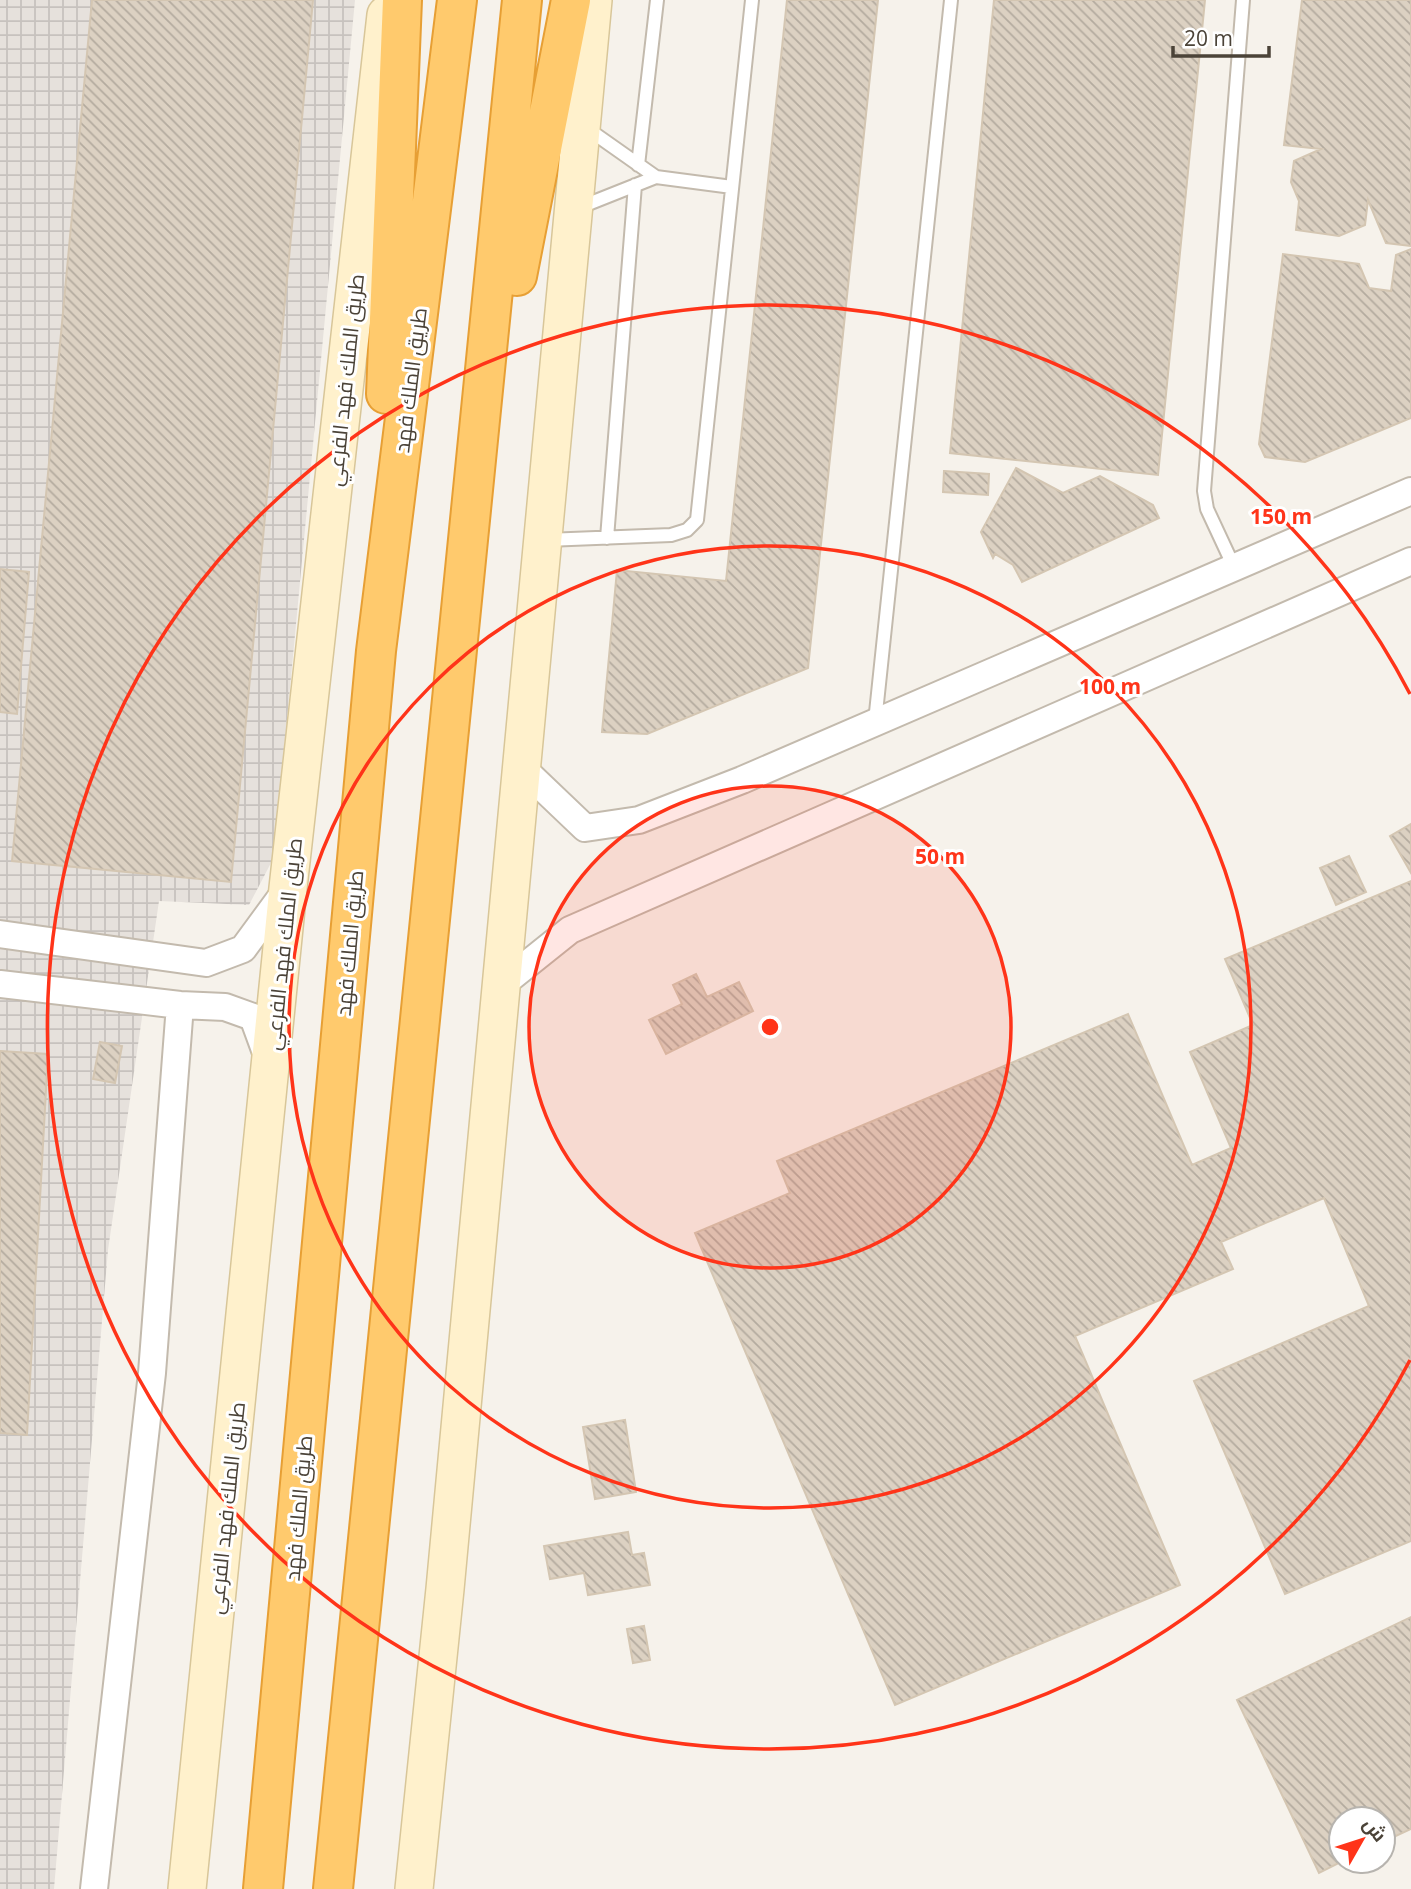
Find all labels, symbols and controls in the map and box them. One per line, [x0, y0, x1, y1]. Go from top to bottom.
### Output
scale bar [1173, 14, 1269, 58]
text: 20 m [1184, 24, 1233, 52]
street label: طريق الملك فهد الفرعي [320, 272, 373, 488]
street label: طريق الملك فهد [387, 306, 433, 454]
text: 150 m [1250, 502, 1312, 530]
text: 100 m [1079, 672, 1141, 700]
street label: طريق الملك فهد الفرعي [258, 836, 311, 1052]
text: 50 m [915, 842, 965, 870]
street label: طريق الملك فهد [329, 869, 369, 1017]
centre of rings [758, 1015, 782, 1039]
street label: طريق الملك فهد الفرعي [201, 1400, 254, 1616]
street label: طريق الملك فهد [278, 1434, 318, 1582]
north arrow [1327, 1805, 1397, 1875]
text: ش [1357, 1812, 1393, 1847]

